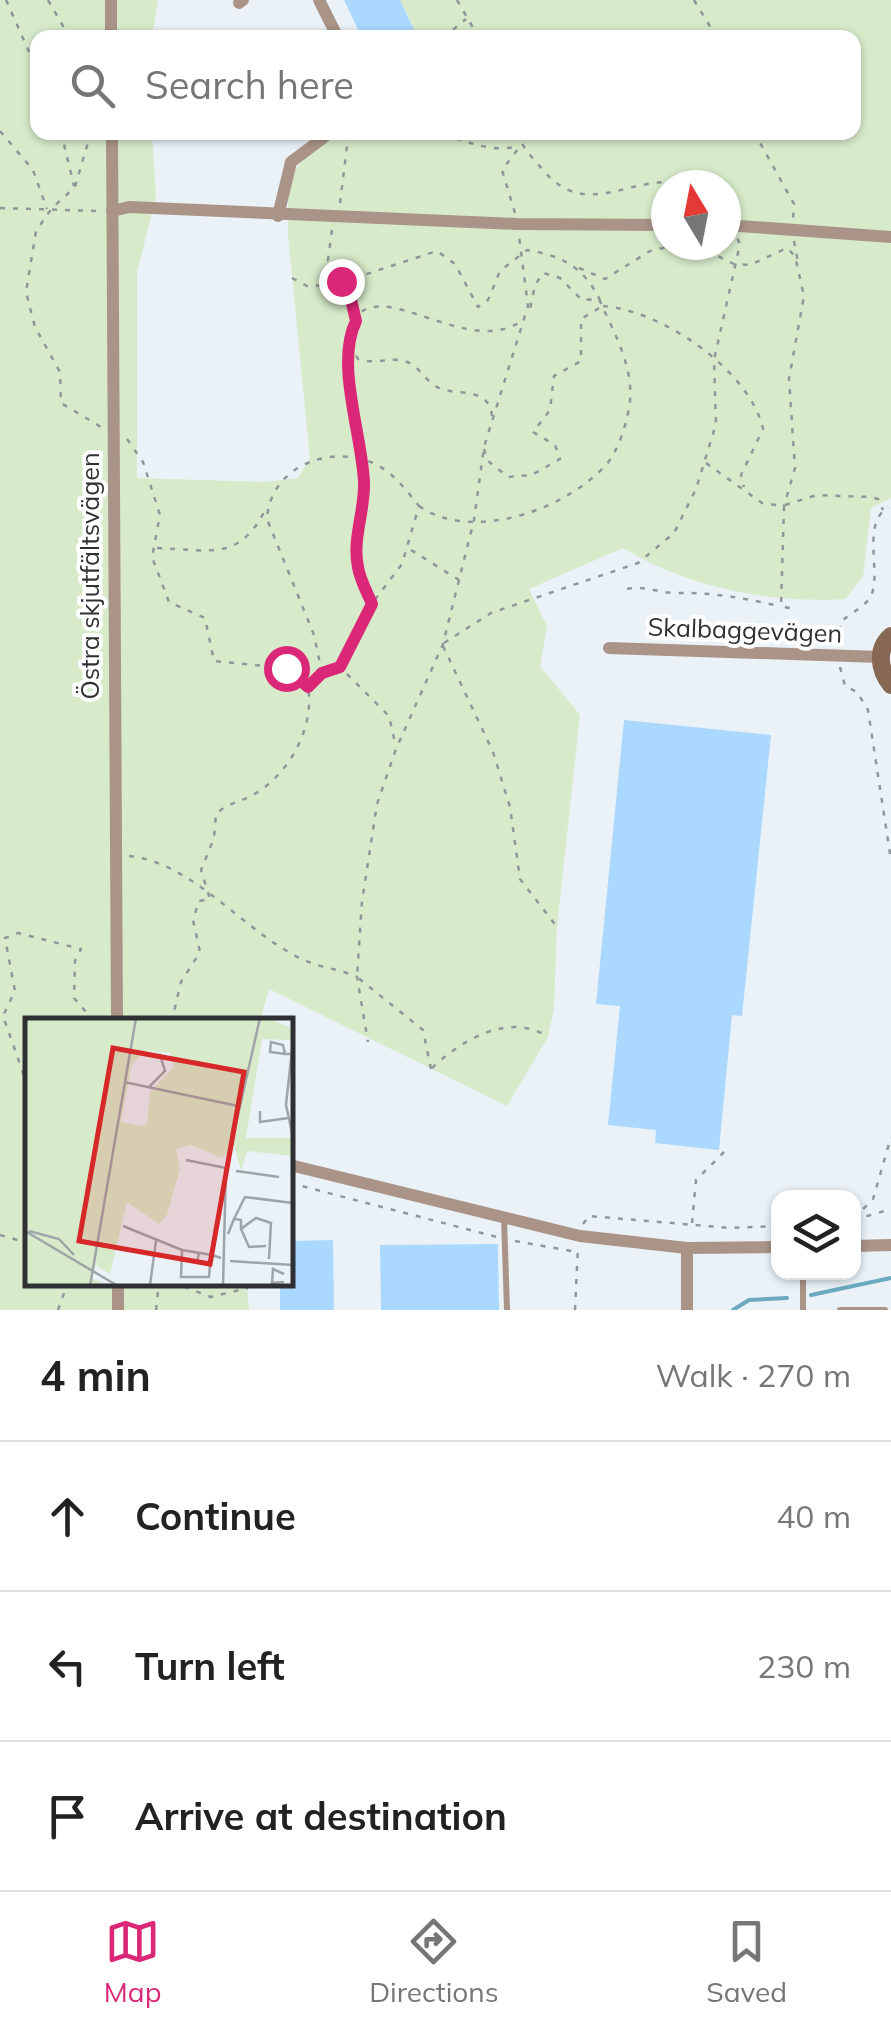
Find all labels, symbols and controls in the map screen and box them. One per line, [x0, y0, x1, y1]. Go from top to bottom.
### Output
search box [30, 30, 861, 140]
icon: search [65, 58, 120, 113]
text: Search here [145, 61, 354, 109]
north arrow [651, 170, 741, 260]
route end [319, 259, 365, 305]
street label: Östra skjutfältsvägen [74, 452, 105, 700]
street label: Skalbaggevägen [647, 611, 843, 648]
route start [264, 646, 310, 692]
inset map [25, 1018, 292, 1285]
map controls [771, 1190, 861, 1280]
button: layers [771, 1190, 861, 1280]
text: 4 min [40, 1349, 151, 1402]
text: Walk · 270 m [656, 1355, 851, 1395]
icon: ahead [40, 1489, 95, 1544]
text: Continue [135, 1492, 296, 1540]
text: 40 m [776, 1496, 851, 1536]
icon: left [40, 1639, 95, 1694]
text: Turn left [135, 1642, 285, 1690]
text: 230 m [757, 1646, 851, 1686]
icon: arrive [40, 1789, 95, 1844]
text: Arrive at destination [135, 1792, 507, 1840]
tab: Map [104, 1914, 161, 2009]
tab: Directions [369, 1914, 499, 2009]
tab: Saved [706, 1914, 787, 2009]

